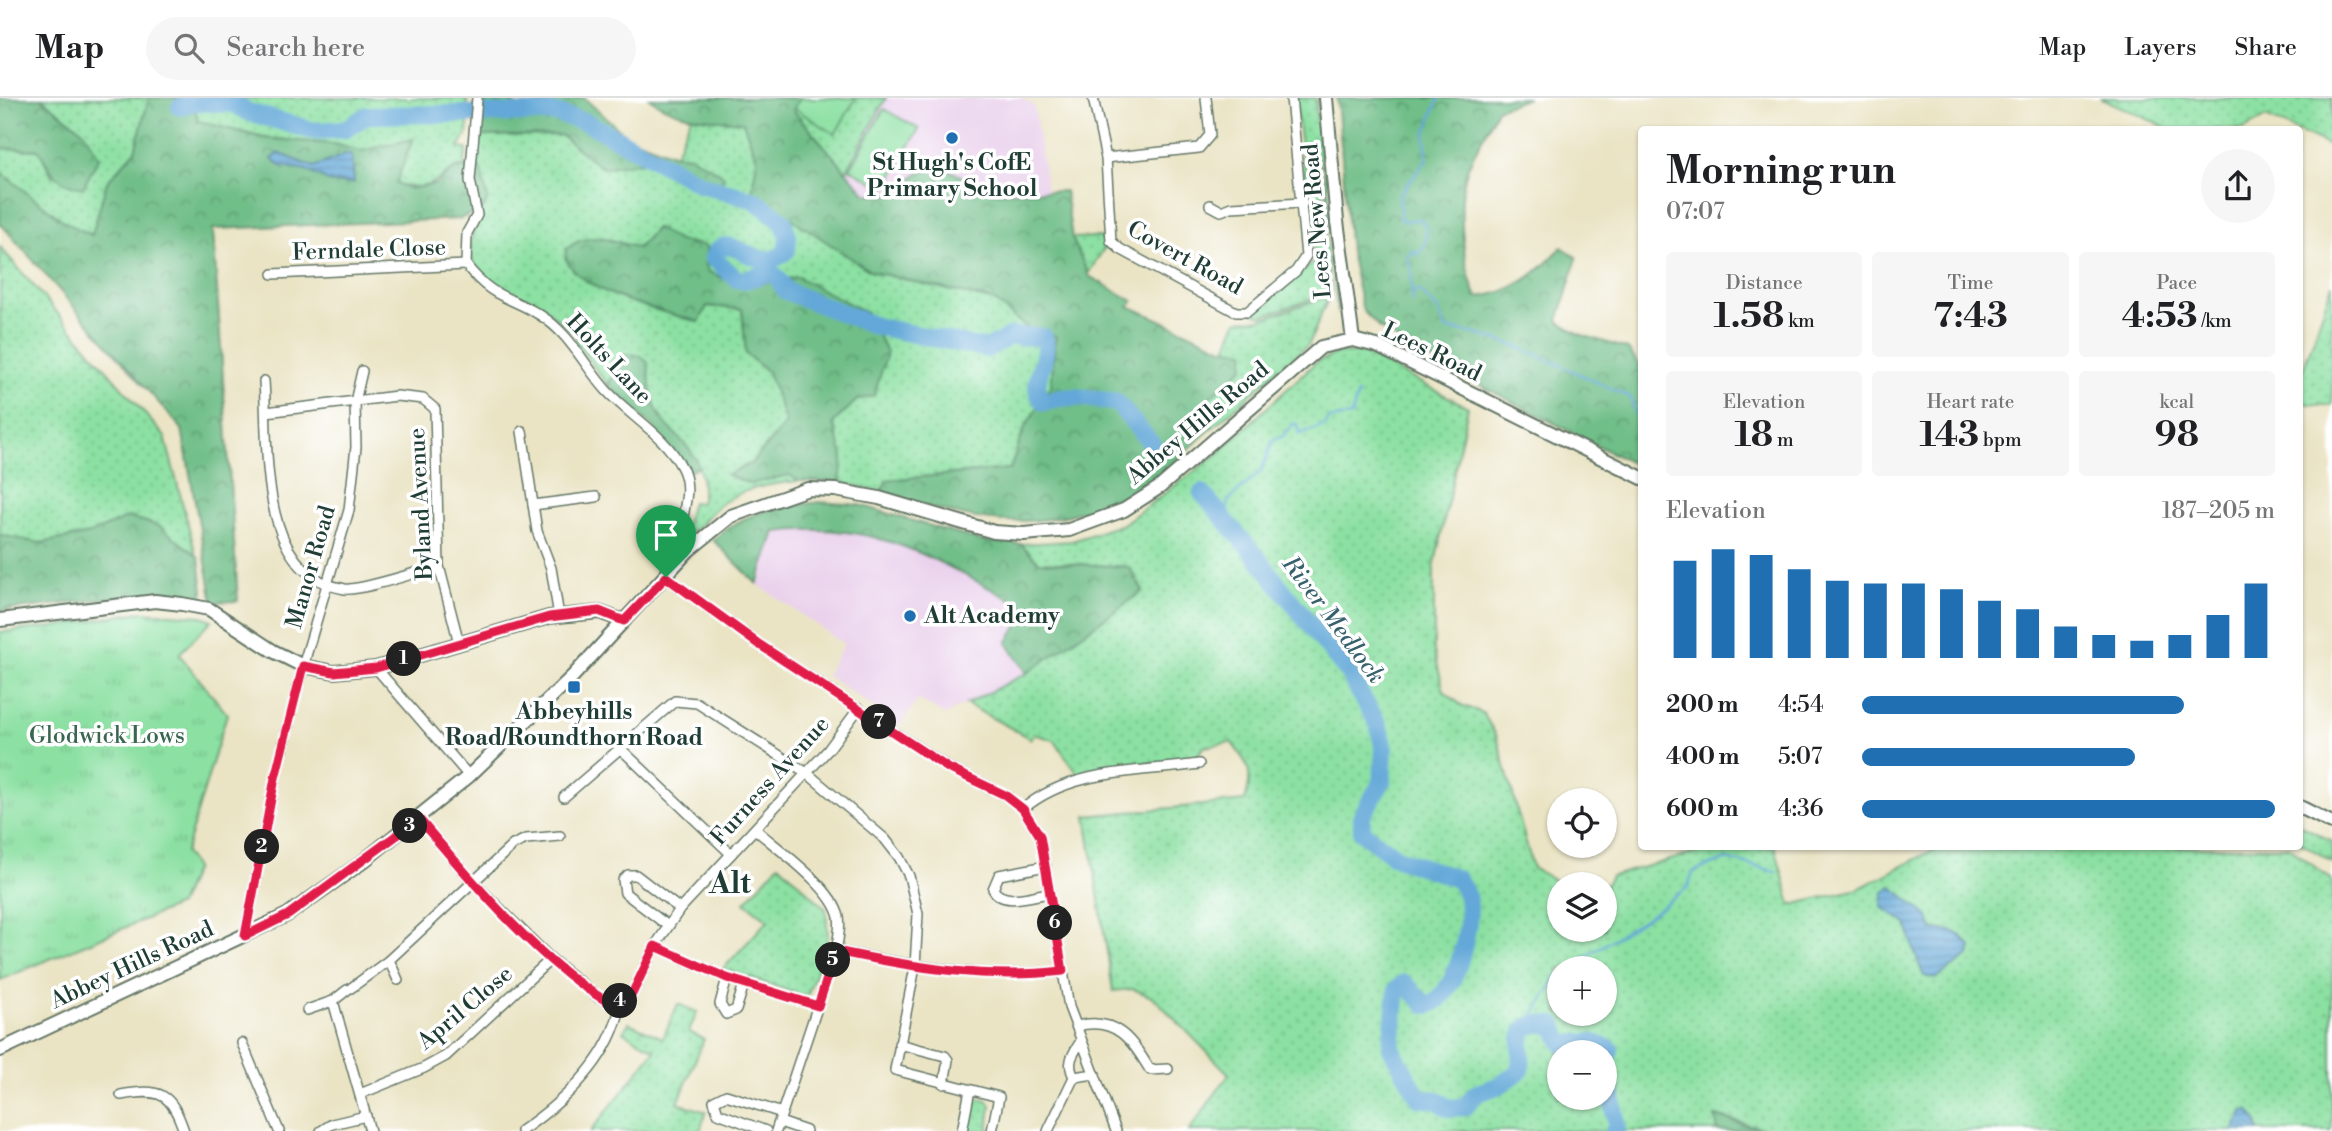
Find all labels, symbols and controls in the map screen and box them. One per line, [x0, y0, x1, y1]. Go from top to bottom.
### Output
search box [146, 17, 636, 80]
text: Map [35, 28, 104, 69]
icon: search [170, 29, 208, 67]
text: Search here [226, 32, 365, 64]
text: Map [2039, 33, 2086, 63]
text: Layers [2124, 33, 2196, 63]
text: Share [2234, 33, 2297, 63]
marker: St Hugh's CofE Primary School [944, 130, 960, 146]
street label: Lees New Road [1296, 142, 1338, 300]
text: Morning run [1666, 148, 1896, 195]
place label: St Hugh's CofE Primary School [867, 149, 1038, 203]
button: share [2201, 149, 2275, 223]
text: 07:07 [1666, 198, 1725, 226]
street label: Covert Road [1122, 215, 1248, 301]
street label: Ferndale Close [291, 233, 447, 267]
text: Distance [1726, 271, 1803, 295]
text: Time [1948, 271, 1993, 295]
text: Pace [2156, 271, 2197, 295]
text: 1.58 [1714, 295, 1784, 338]
text: 7:43 [1933, 295, 2008, 338]
text: 4:53 [2122, 295, 2198, 338]
street label: Holts Lane [560, 308, 658, 410]
text: km [1784, 309, 1815, 333]
text: /km [2198, 309, 2232, 333]
street label: Lees Road [1378, 316, 1486, 388]
street label: Abbey Hills Road [1121, 355, 1275, 491]
text: Elevation [1723, 390, 1805, 414]
text: Heart rate [1927, 390, 2014, 414]
text: kcal [2160, 390, 2194, 414]
text: 18 [1735, 414, 1773, 457]
text: 143 [1919, 414, 1979, 457]
text: 98 [2155, 414, 2199, 457]
street label: Byland Avenue [403, 427, 439, 582]
text: m [1773, 428, 1794, 452]
text: bpm [1979, 428, 2022, 452]
text: Elevation [1666, 497, 1766, 525]
text: 187–205 m [2162, 497, 2275, 525]
street label: Manor Road [280, 502, 342, 632]
pin [636, 505, 696, 577]
icon: arrive [647, 516, 685, 554]
water label: River Medlock [1275, 549, 1391, 690]
place label: Alt Academy [923, 602, 1060, 630]
marker: Alt Academy [902, 608, 918, 624]
pin: 1 [386, 642, 422, 676]
text: 1 [399, 646, 408, 670]
marker: Abbeyhills Road/Roundthorn Road [566, 679, 582, 695]
text: 200 m [1666, 691, 1738, 719]
text: 4:54 [1778, 691, 1824, 719]
place label: Abbeyhills Road/Roundthorn Road [445, 698, 703, 752]
pin: 7 [862, 704, 896, 740]
text: 7 [873, 709, 884, 733]
street label: Furness Avenue [705, 711, 835, 851]
park label: Glodwick Lows [29, 722, 185, 750]
text: 400 m [1666, 743, 1739, 771]
text: 5:07 [1778, 743, 1822, 771]
map controls [1547, 788, 1617, 1110]
button: locate [1547, 788, 1617, 858]
text: 600 m [1666, 795, 1739, 823]
text: 4:36 [1778, 795, 1824, 823]
pin: 3 [392, 808, 428, 844]
text: 3 [404, 813, 415, 837]
pin: 2 [244, 830, 280, 864]
text: 2 [256, 834, 267, 858]
district label: Alt [708, 865, 751, 903]
button: layers [1547, 872, 1617, 942]
pin: 6 [1038, 906, 1072, 940]
text: 6 [1049, 910, 1060, 934]
street label: Abbey Hills Road [45, 915, 218, 1015]
pin: 5 [816, 942, 850, 978]
text: 5 [827, 947, 838, 971]
button: + [1547, 956, 1617, 1026]
street label: April Close [411, 960, 518, 1057]
pin: 4 [602, 984, 638, 1018]
text: 4 [613, 988, 626, 1012]
button: − [1547, 1040, 1617, 1110]

